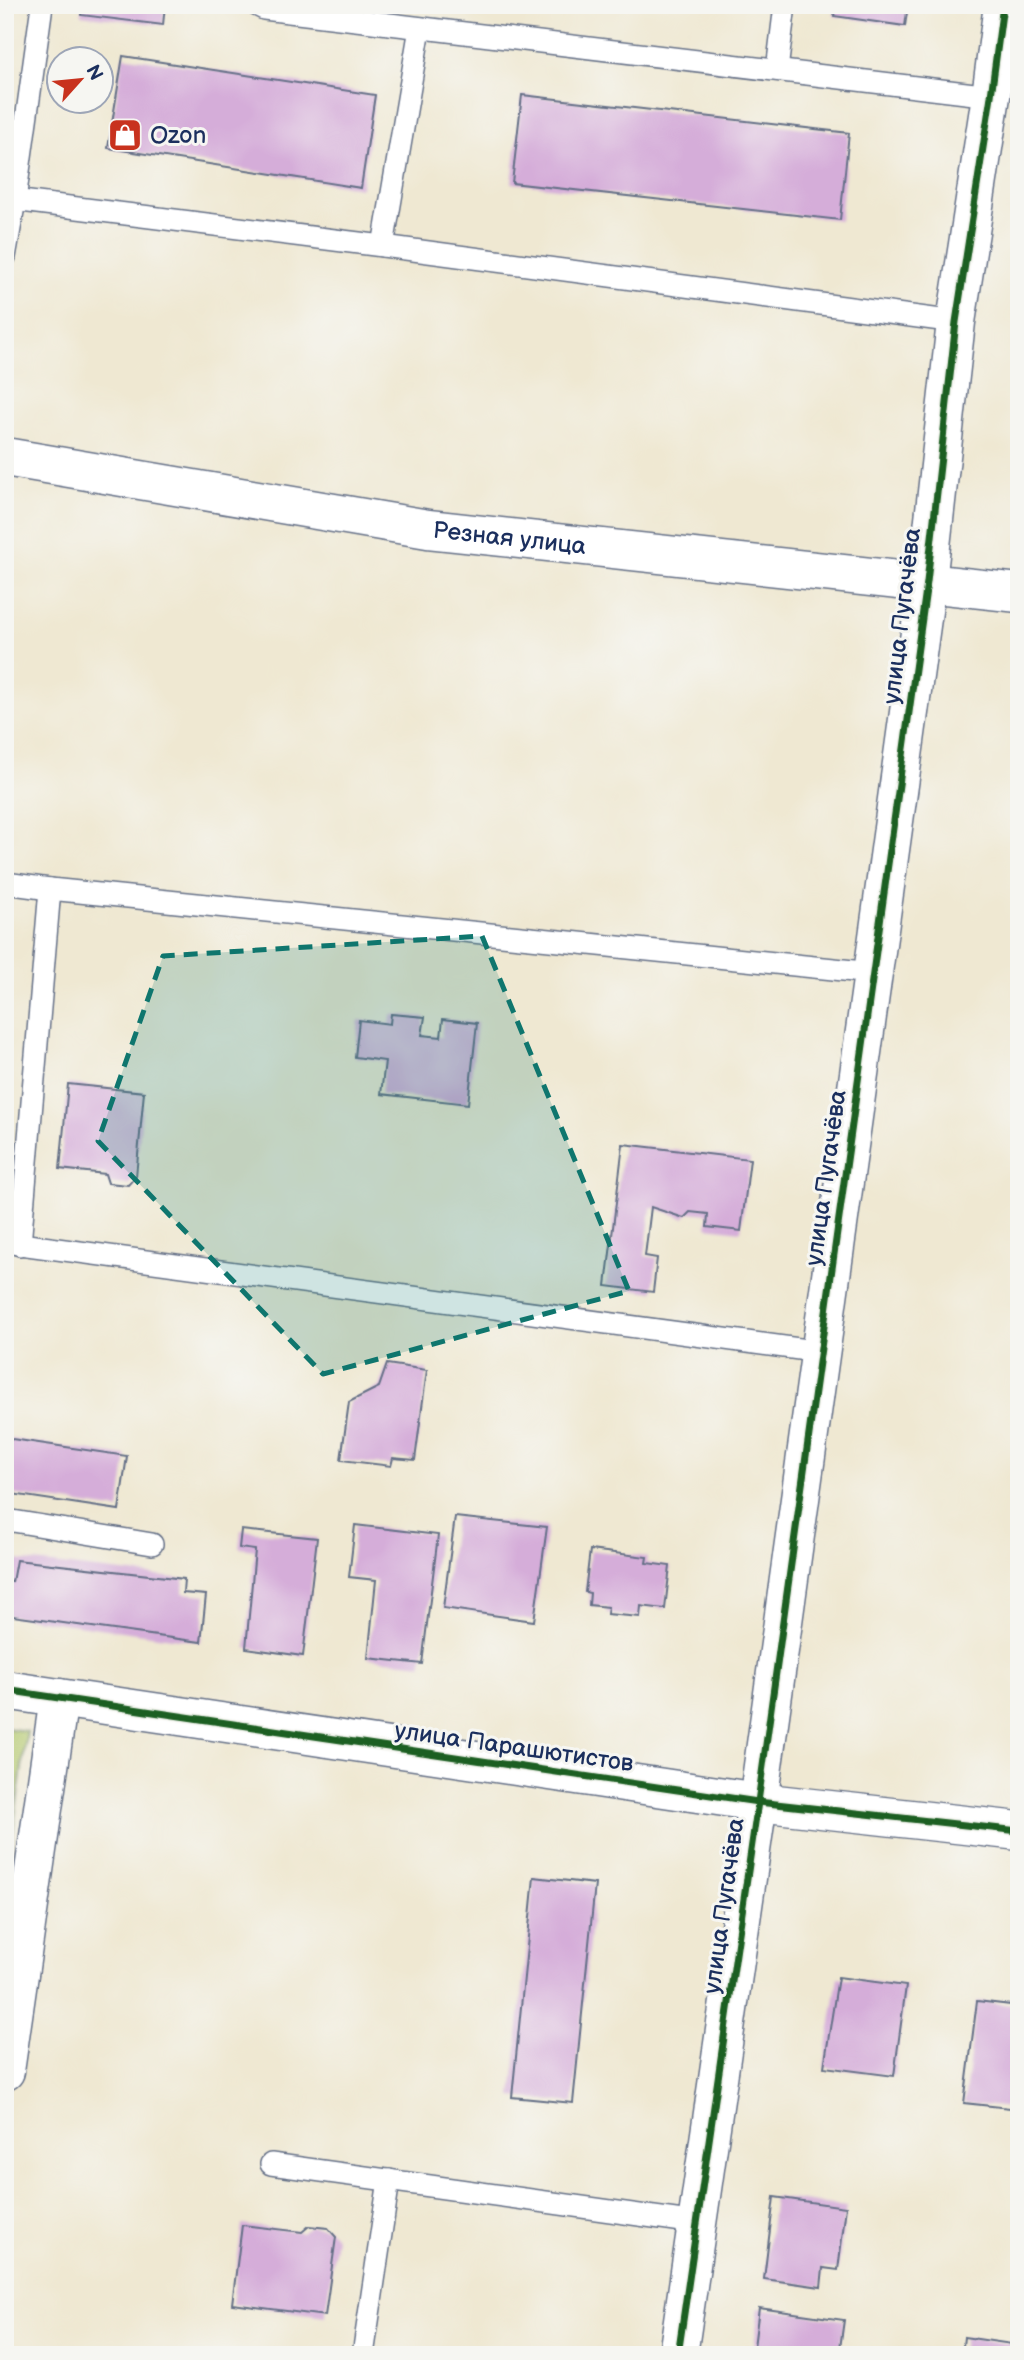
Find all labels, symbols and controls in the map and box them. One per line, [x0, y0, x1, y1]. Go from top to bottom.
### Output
north arrow [46, 46, 116, 116]
text: N [80, 61, 107, 85]
shop icon: Ozon [106, 116, 144, 154]
place label: Ozon [150, 121, 206, 150]
street label: Резная улица [431, 515, 588, 561]
street label: улица Пугачёва [877, 526, 927, 706]
street label: улица Пугачёва [799, 1088, 853, 1268]
street label: улица Парашютистов [393, 1716, 636, 1778]
street label: улица Пугачёва [697, 1816, 751, 1996]

